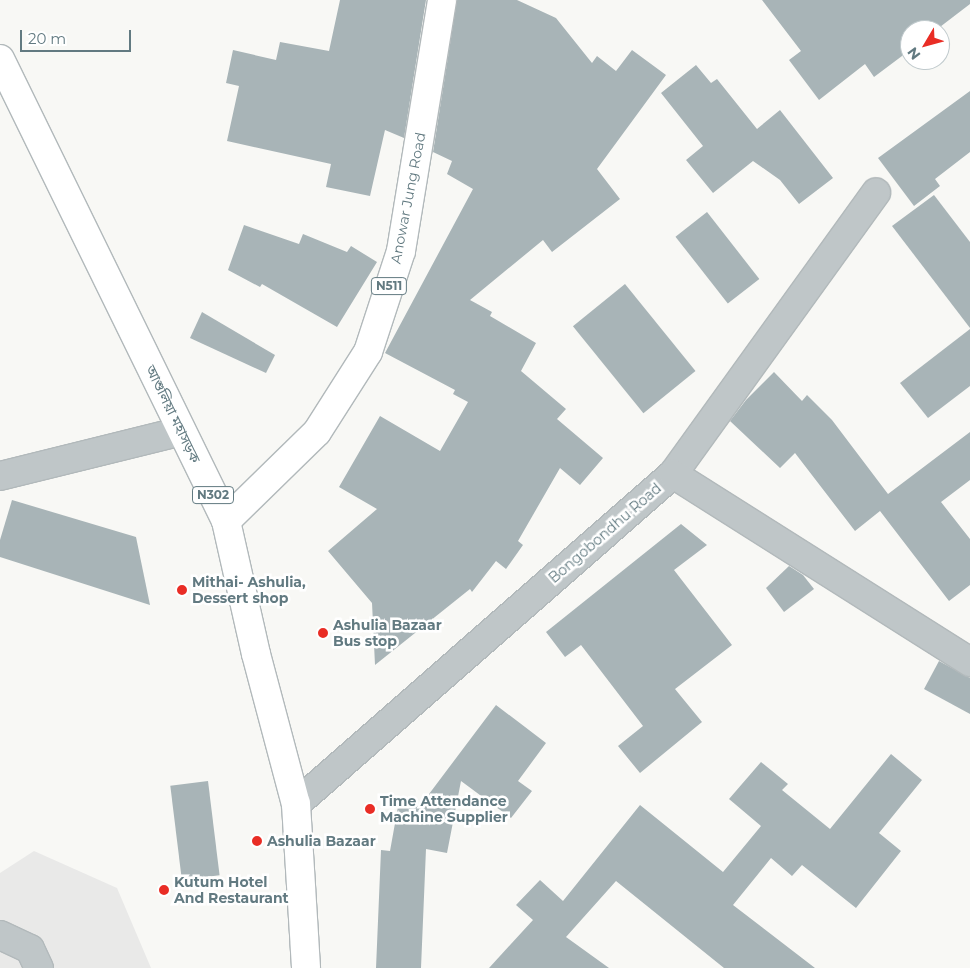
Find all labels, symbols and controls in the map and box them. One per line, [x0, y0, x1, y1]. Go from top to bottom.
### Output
scale bar [22, 20, 134, 52]
north arrow [900, 20, 950, 70]
text: 20 m [28, 29, 66, 48]
text: N [903, 43, 924, 63]
street label: Anowar Jung Road [387, 131, 429, 265]
road number: N511 [370, 276, 408, 296]
street label: আশুলিয়া মহাসড়ক [142, 362, 204, 466]
street label: Bongobondhu Road [545, 480, 665, 586]
road number: N302 [192, 486, 234, 504]
place label: Mithai- Ashulia, Dessert shop [192, 574, 306, 606]
marker: Mithai- Ashulia, Dessert shop [176, 584, 188, 596]
place label: Ashulia Bazaar Bus stop [333, 617, 442, 650]
marker: Ashulia Bazaar Bus stop [317, 627, 329, 639]
place label: Time Attendance Machine Supplier [380, 793, 508, 826]
marker: Time Attendance Machine Supplier [364, 803, 376, 815]
place label: Ashulia Bazaar [267, 833, 376, 849]
marker: Ashulia Bazaar [251, 835, 263, 847]
place label: Kutum Hotel And Restaurant [174, 874, 289, 906]
marker: Kutum Hotel And Restaurant [158, 884, 170, 896]

